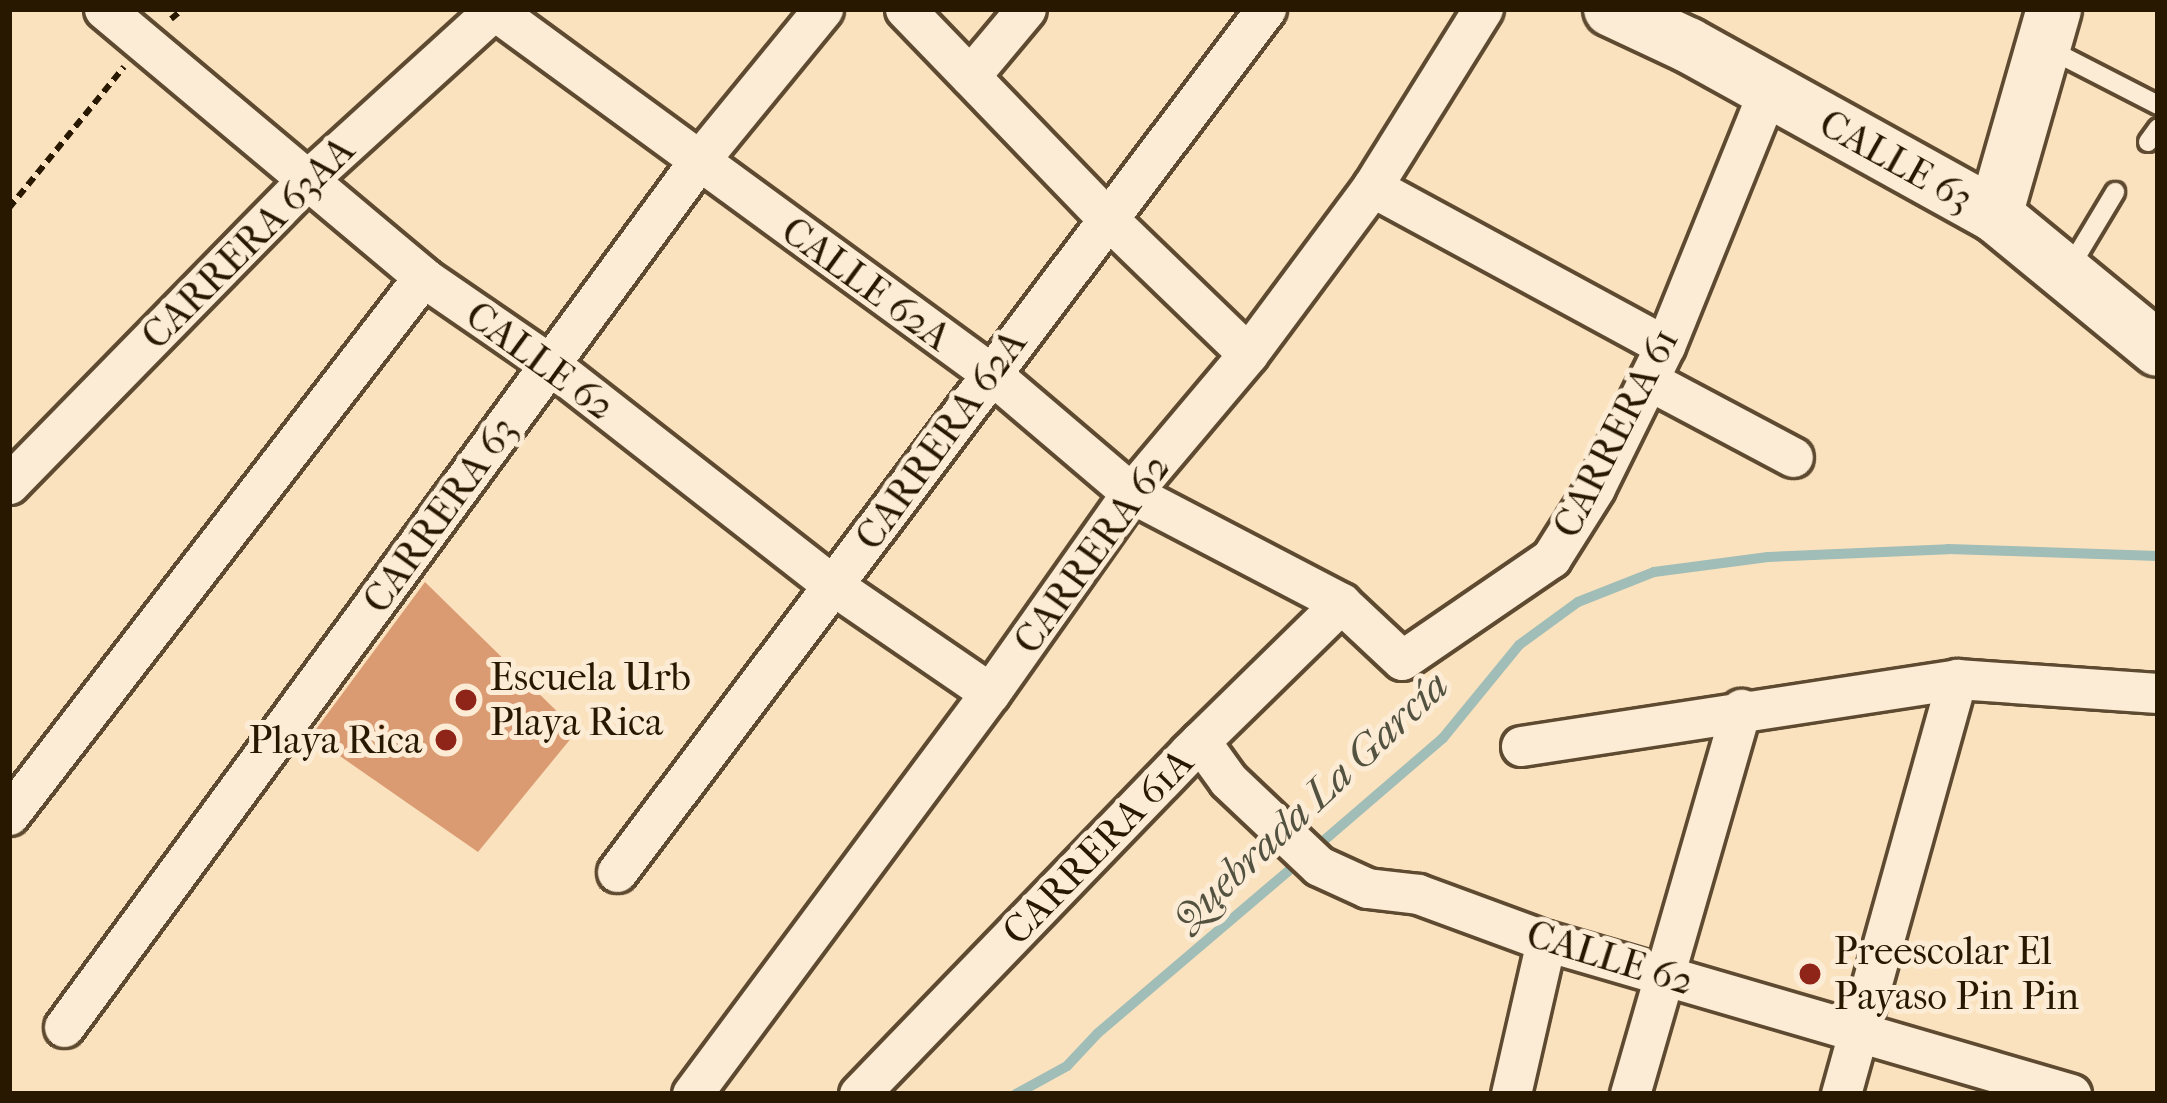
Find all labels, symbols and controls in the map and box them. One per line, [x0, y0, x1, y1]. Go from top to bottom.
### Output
street label: CALLE 63 [1811, 100, 1981, 222]
street label: CARRERA 63AA [132, 127, 364, 359]
street label: CALLE 62A [773, 207, 959, 361]
street label: CALLE 62 [457, 292, 623, 430]
street label: CARRERA 62A [846, 321, 1036, 559]
street label: CARRERA 61 [1543, 321, 1689, 545]
street label: CARRERA 63 [353, 408, 527, 622]
street label: CARRERA 62 [1004, 445, 1180, 663]
place label: Escuela Urb Playa Rica [490, 655, 691, 746]
water label: Quebrada La García [1162, 661, 1460, 943]
marker: Escuela Urb Playa Rica [453, 687, 479, 713]
place label: Playa Rica [249, 717, 422, 763]
marker: Playa Rica [433, 727, 459, 753]
street label: CARRERA 61A [993, 739, 1203, 955]
street label: CALLE 62 [1521, 911, 1699, 1005]
place label: Preescolar El Payaso Pin Pin [1834, 929, 2079, 1020]
marker: Preescolar El Payaso Pin Pin [1797, 961, 1823, 987]

